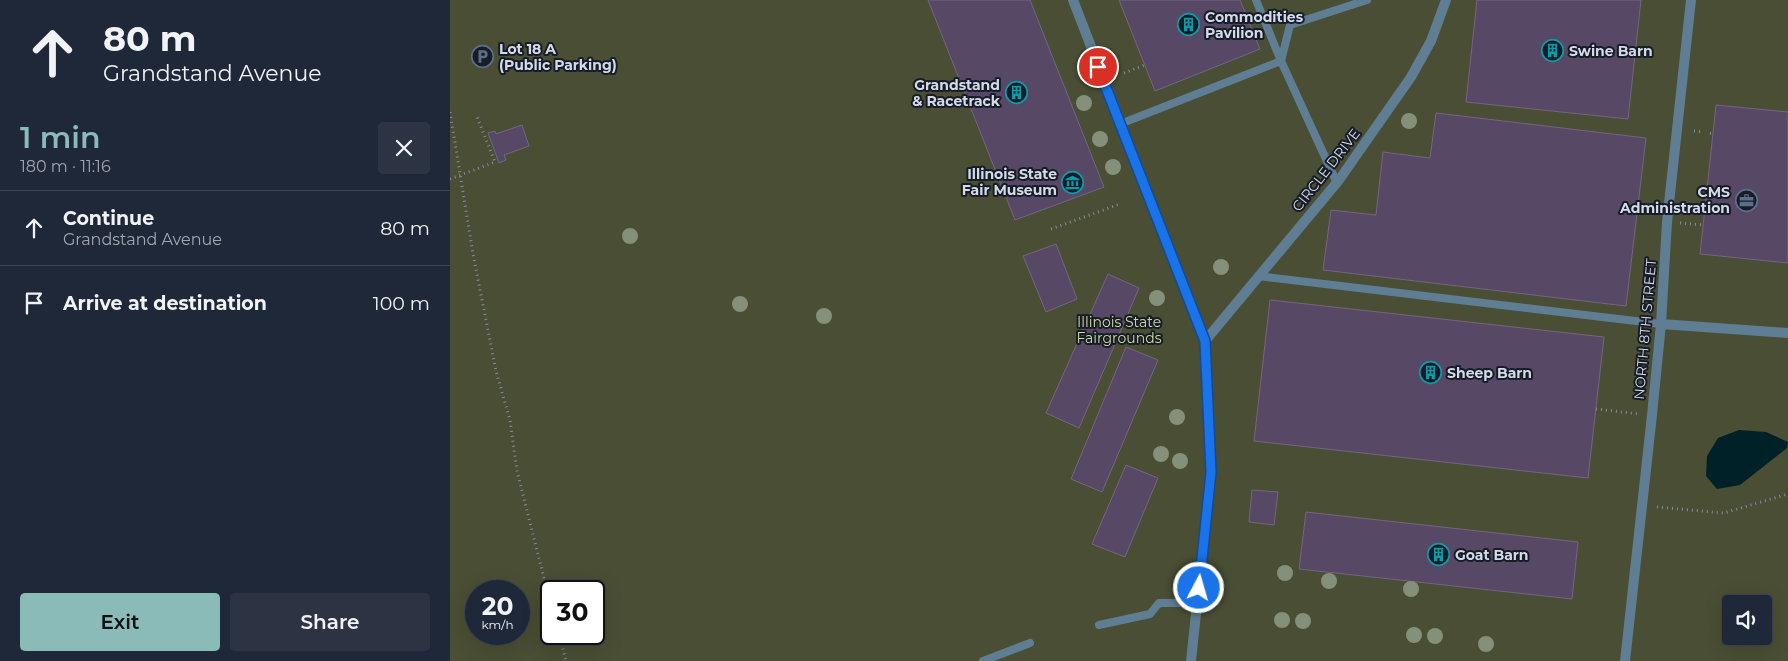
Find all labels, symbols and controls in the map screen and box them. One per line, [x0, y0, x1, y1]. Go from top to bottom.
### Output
place label: Commodities Pavilion [1205, 8, 1304, 42]
building icon: Commodities Pavilion [1177, 13, 1201, 37]
text: 80 m [103, 17, 197, 60]
icon: ahead [20, 20, 85, 85]
building icon: Swine Barn [1541, 39, 1565, 63]
place label: Lot 18 A (Public Parking) [499, 40, 617, 74]
place label: Swine Barn [1569, 42, 1653, 60]
parking icon: Lot 18 A (Public Parking) [471, 45, 495, 69]
pin [1077, 46, 1119, 88]
icon: arrive [1084, 53, 1112, 81]
text: Grandstand Avenue [103, 60, 322, 87]
place label: Grandstand & Racetrack [912, 76, 1001, 110]
building icon: Grandstand & Racetrack [1004, 81, 1028, 105]
text: 1 min [20, 119, 101, 156]
button: close [378, 122, 430, 174]
street label: CIRCLE DRIVE [1288, 125, 1364, 215]
text: 180 m · 11:16 [20, 157, 111, 176]
place label: Illinois State Fair Museum [962, 165, 1057, 199]
museum icon: Illinois State Fair Museum [1061, 170, 1085, 194]
place label: CMS Administration [1619, 183, 1730, 217]
office icon: CMS Administration [1734, 188, 1758, 212]
text: Continue [63, 207, 154, 230]
icon: ahead [20, 214, 48, 242]
text: 80 m [380, 217, 430, 240]
text: Grandstand Avenue [63, 230, 222, 249]
street label: NORTH 8TH STREET [1630, 258, 1660, 400]
icon: arrive [20, 289, 48, 317]
text: Arrive at destination [63, 292, 267, 315]
text: 100 m [373, 292, 430, 315]
park label: Illinois State Fairgrounds [1076, 313, 1162, 347]
building icon: Sheep Barn [1419, 361, 1443, 385]
place label: Sheep Barn [1447, 364, 1532, 382]
building icon: Goat Barn [1427, 543, 1451, 567]
place label: Goat Barn [1455, 546, 1529, 564]
position arrow [1172, 561, 1224, 613]
speed limit sign: 30 [540, 580, 605, 645]
text: 20 [482, 591, 513, 621]
button: Exit [20, 593, 220, 651]
button: Share [230, 593, 430, 651]
map controls [1722, 595, 1772, 645]
button: sound [1722, 595, 1772, 645]
text: km/h [481, 617, 514, 632]

